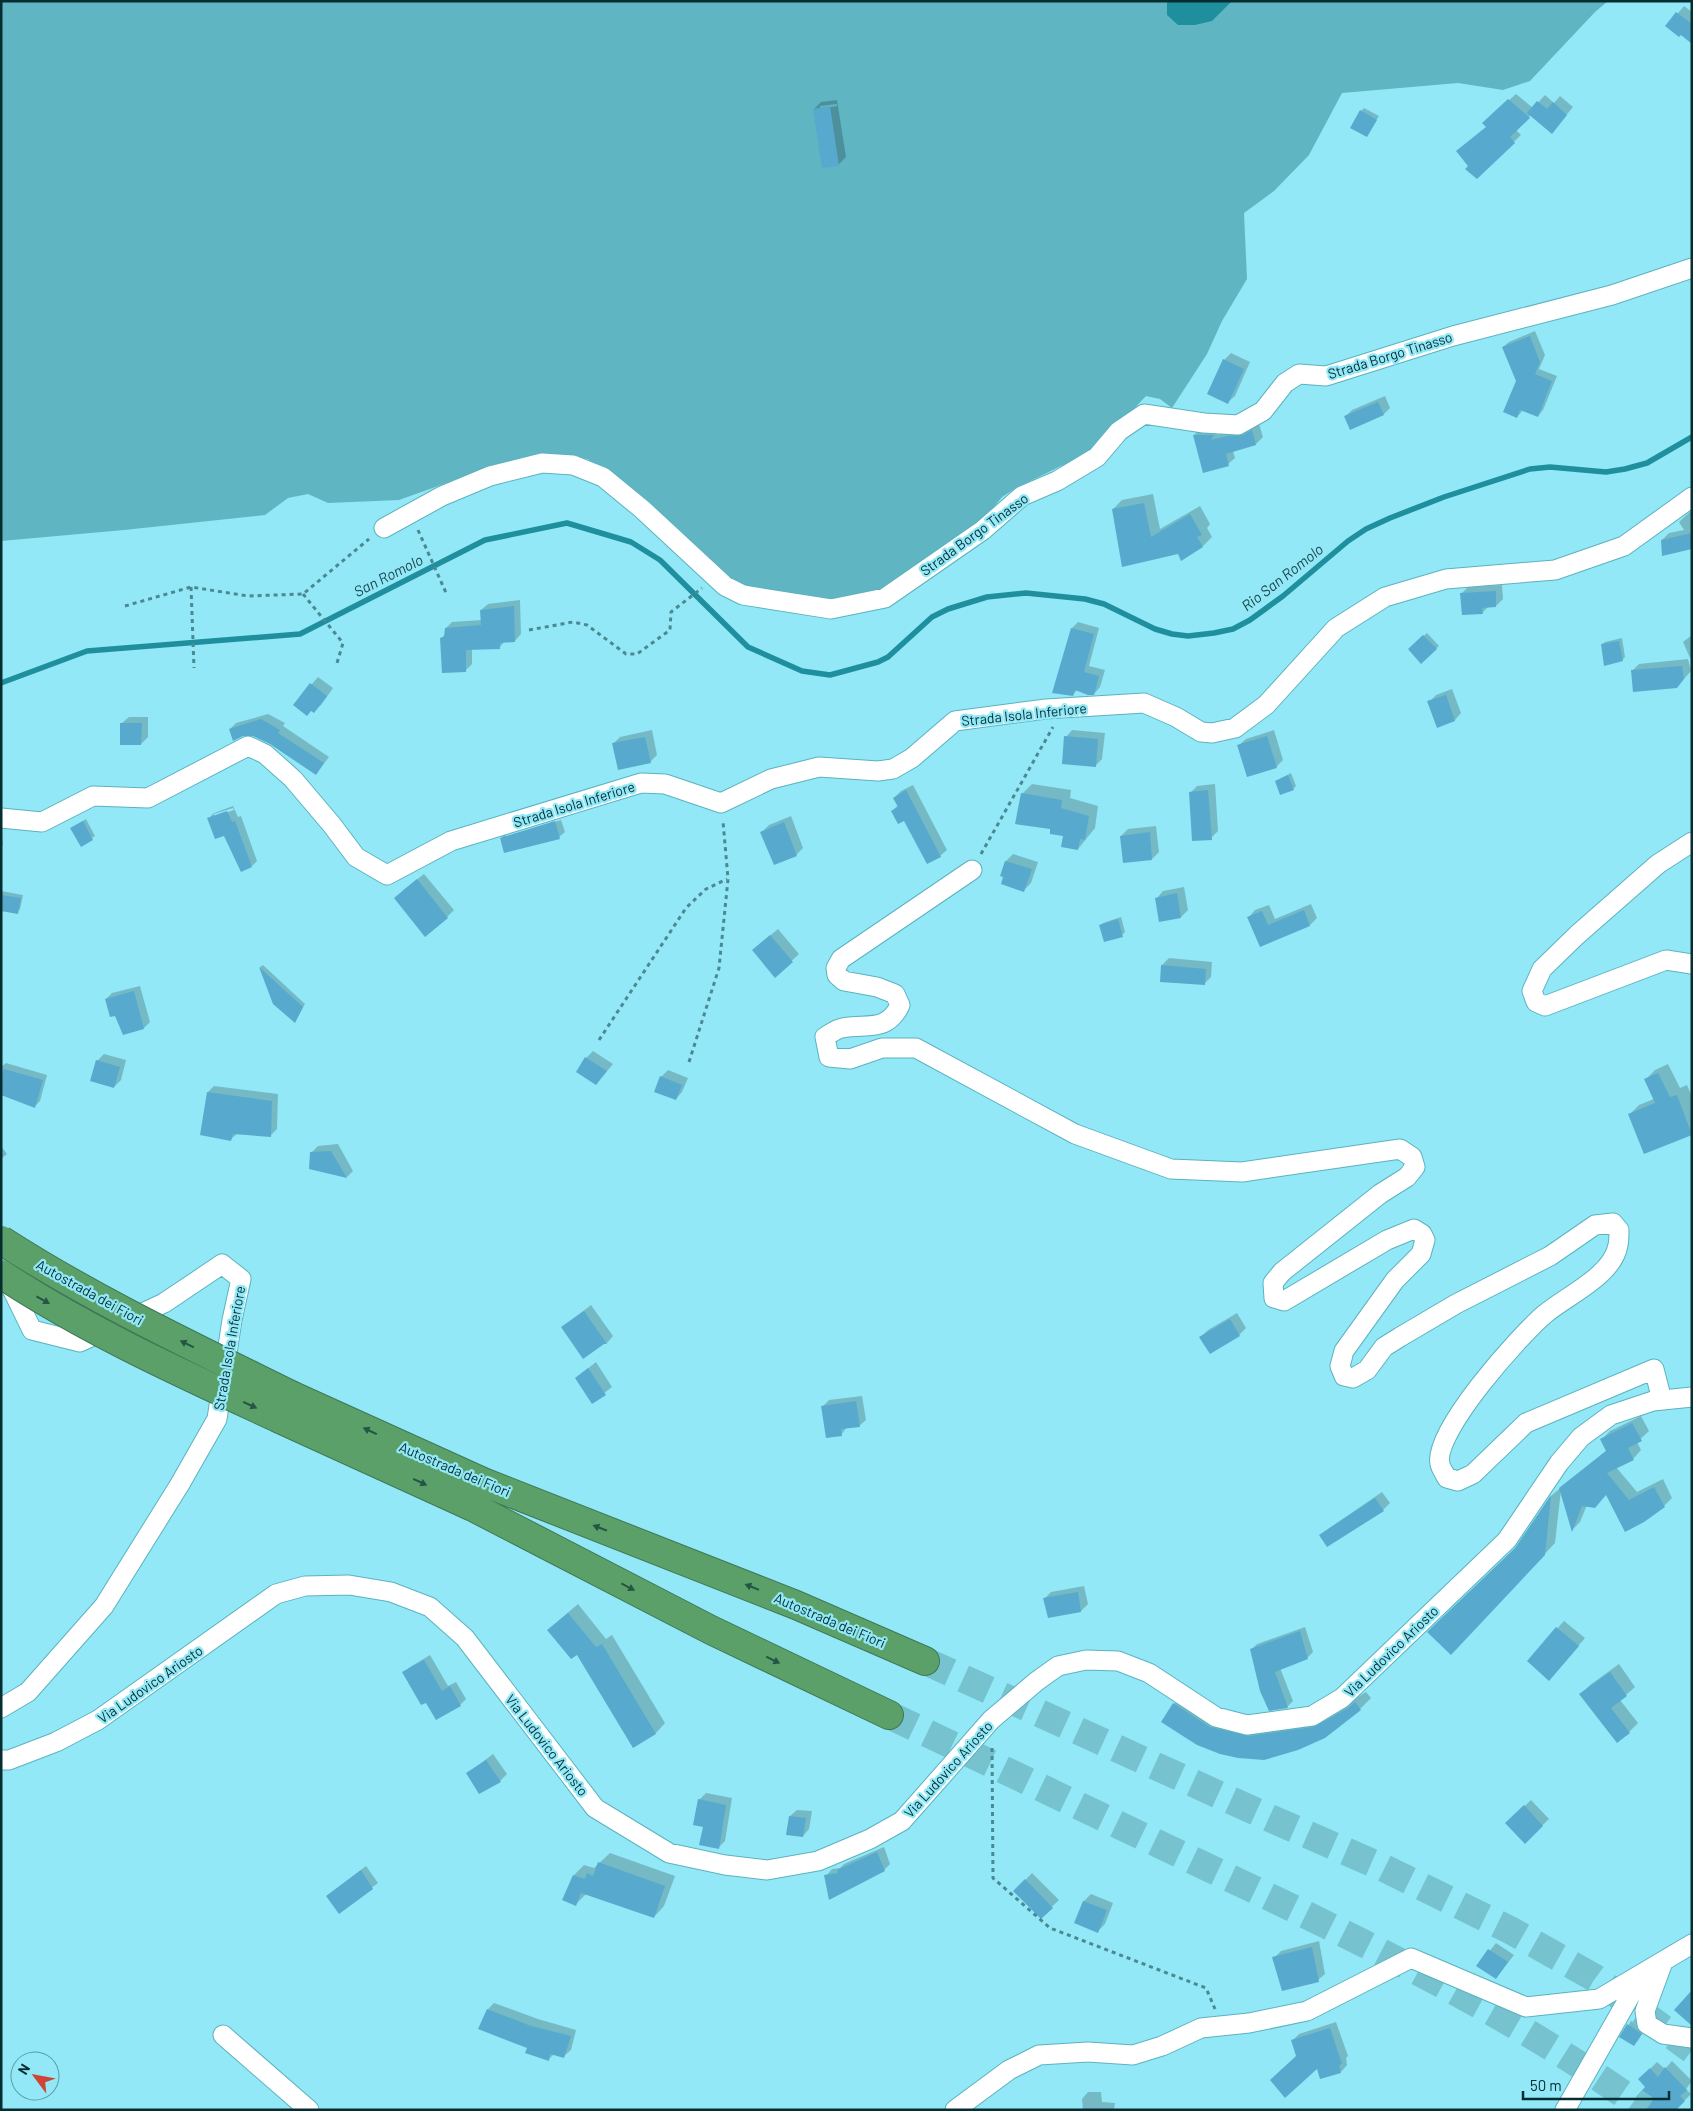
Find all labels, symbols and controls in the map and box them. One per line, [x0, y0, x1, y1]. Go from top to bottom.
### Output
street label: Strada Borgo Tinasso [1326, 328, 1454, 382]
street label: Strada Borgo Tinasso [917, 489, 1031, 579]
water label: Rio San Romolo [1238, 540, 1326, 614]
water label: San Romolo [350, 550, 426, 600]
street label: Strada Isola Inferiore [960, 699, 1088, 729]
street label: Strada Isola Inferiore [511, 777, 637, 831]
street label: Autostrada dei Fiori [34, 1256, 146, 1328]
street label: Strada Isola Inferiore [210, 1284, 248, 1412]
one-way arrow [36, 1295, 49, 1304]
one-way arrow [180, 1340, 194, 1348]
one-way arrow [243, 1402, 257, 1410]
one-way arrow [363, 1427, 377, 1435]
street label: Autostrada dei Fiori [397, 1438, 513, 1500]
one-way arrow [413, 1479, 427, 1487]
one-way arrow [592, 1524, 607, 1532]
one-way arrow [620, 1583, 635, 1591]
one-way arrow [744, 1583, 759, 1591]
street label: Autostrada dei Fiori [772, 1589, 888, 1651]
street label: Via Ludovico Ariosto [1340, 1602, 1442, 1700]
street label: Via Ludovico Ariosto [94, 1641, 206, 1727]
one-way arrow [765, 1656, 780, 1664]
street label: Via Ludovico Ariosto [502, 1691, 592, 1799]
street label: Via Ludovico Ariosto [900, 1717, 996, 1821]
north arrow [10, 2051, 60, 2101]
text: N [14, 2060, 33, 2077]
scale bar [1523, 2068, 1669, 2100]
text: 50 m [1530, 2076, 1562, 2094]

